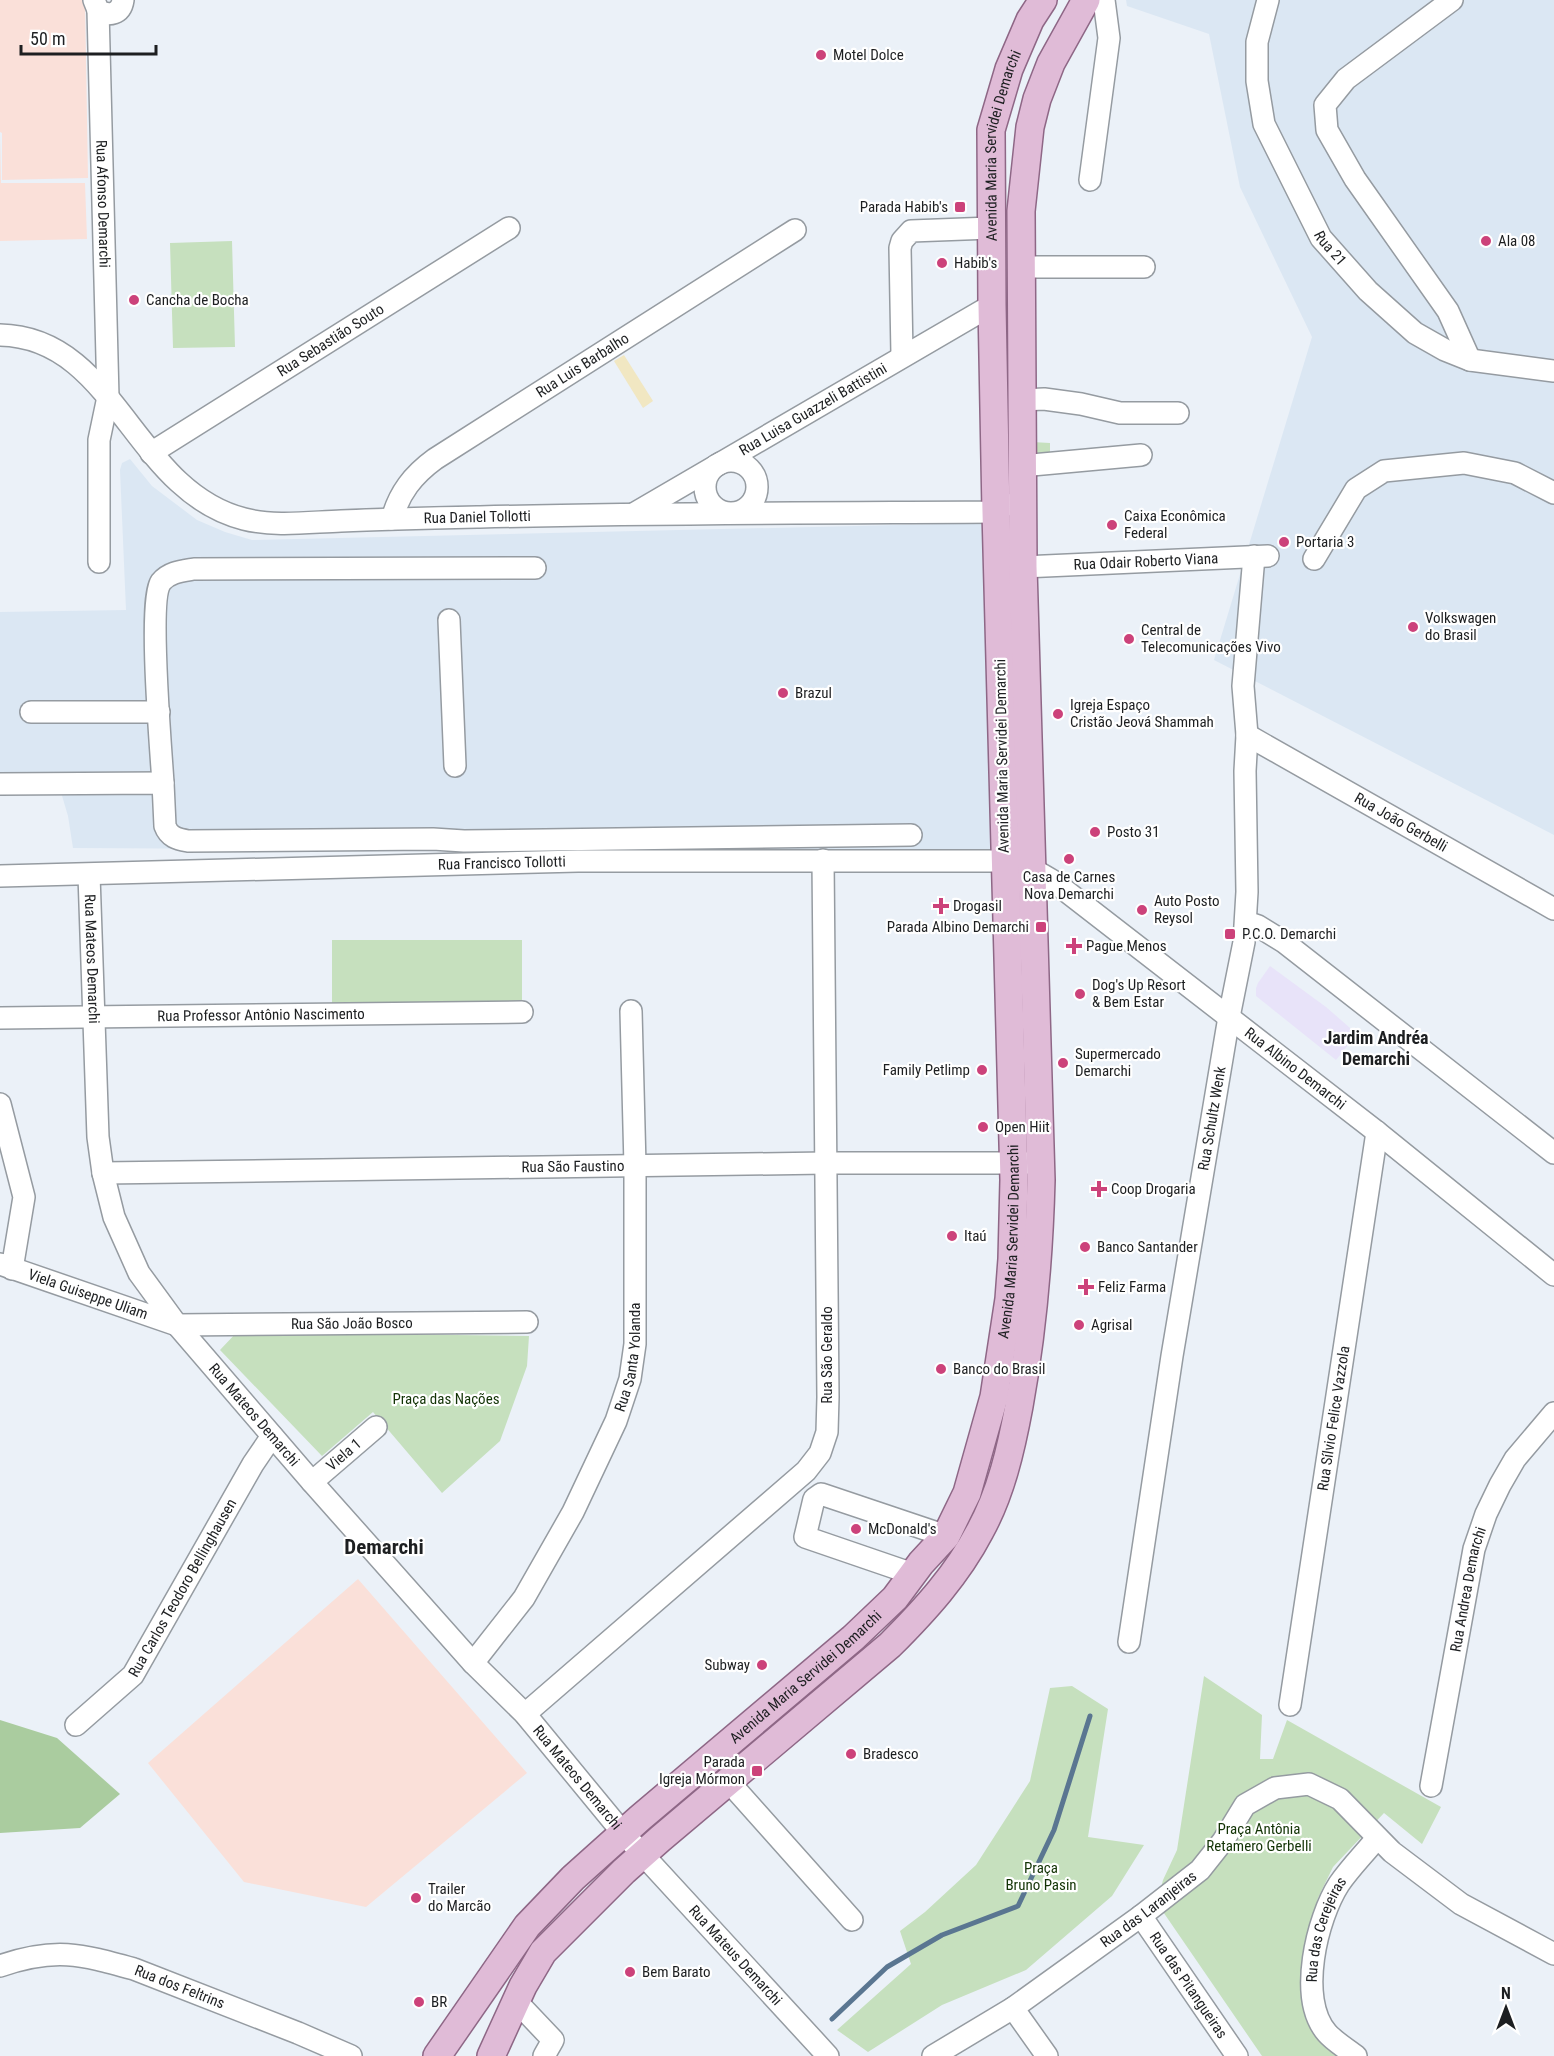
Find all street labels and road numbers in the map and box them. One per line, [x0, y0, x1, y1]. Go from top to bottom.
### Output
street label: Avenida Maria Servidei Demarchi [982, 47, 1025, 241]
street label: Rua Afonso Demarchi [92, 140, 114, 268]
street label: Rua 21 [1310, 228, 1350, 269]
street label: Rua Sebastião Souto [274, 300, 387, 380]
street label: Rua Luis Barbalho [533, 329, 632, 401]
street label: Rua Luisa Guazzeli Battistini [736, 359, 890, 459]
street label: Rua Daniel Tollotti [423, 507, 531, 527]
street label: Rua Odair Roberto Viana [1073, 549, 1219, 574]
street label: Avenida Maria Servidei Demarchi [991, 659, 1013, 853]
street label: Rua João Gerbelli [1351, 789, 1451, 856]
street label: Rua Francisco Tollotti [438, 852, 566, 874]
street label: Rua Mateos Demarchi [81, 894, 103, 1024]
street label: Rua Professor Antônio Nascimento [157, 1005, 365, 1025]
street label: Rua Albino Demarchi [1241, 1024, 1349, 1114]
street label: Rua Schultz Wenk [1194, 1065, 1230, 1172]
street label: Avenida Maria Servidei Demarchi [994, 1144, 1023, 1340]
street label: Rua São Faustino [521, 1157, 624, 1176]
street label: Viela Guiseppe Uliam [26, 1265, 150, 1323]
street label: Rua Santa Yolanda [611, 1303, 644, 1414]
street label: Rua São Geraldo [818, 1306, 836, 1404]
street label: Rua São João Bosco [291, 1314, 413, 1333]
street label: Rua Sílvio Felice Vazzola [1314, 1345, 1353, 1492]
street label: Rua Mateos Demarchi [205, 1360, 303, 1470]
street label: Viela 1 [323, 1435, 365, 1475]
street label: Rua Carlos Teodoro Bellinghausen [125, 1496, 240, 1680]
street label: Rua Andrea Demarchi [1446, 1524, 1490, 1654]
street label: Avenida Maria Servidei Demarchi [726, 1607, 885, 1747]
street label: Rua Mateos Demarchi [529, 1722, 626, 1833]
street label: Rua das Laranjeiras [1097, 1867, 1200, 1951]
street label: Rua das Cerejeiras [1303, 1873, 1350, 1983]
street label: Rua Mateus Demarchi [685, 1901, 786, 2009]
street label: Rua das Pitangueiras [1146, 1929, 1231, 2042]
street label: Rua dos Feltrins [132, 1961, 227, 2013]

